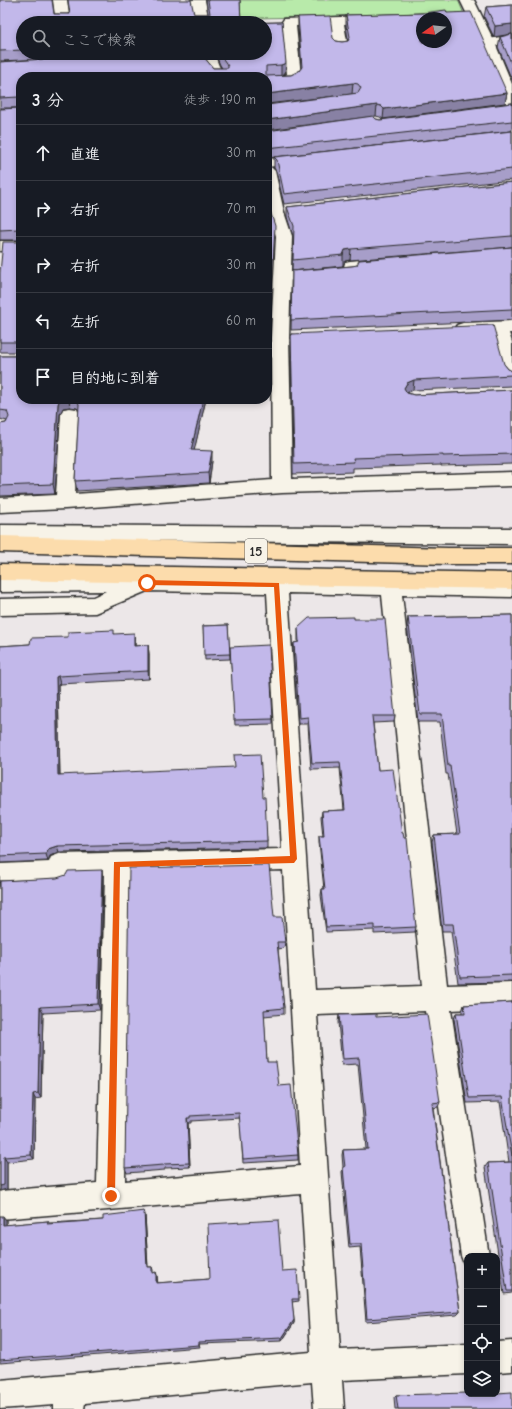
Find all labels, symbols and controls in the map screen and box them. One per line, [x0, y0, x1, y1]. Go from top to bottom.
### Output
north arrow [416, 12, 452, 48]
search box [16, 16, 272, 60]
icon: search [30, 27, 52, 49]
text: ここで検索 [62, 31, 137, 49]
text: 3 分 [32, 91, 63, 110]
text: 徒歩 · 190 m [184, 92, 256, 107]
icon: ahead [32, 142, 54, 164]
text: 直進 [70, 145, 100, 163]
text: 30 m [226, 145, 256, 160]
icon: right [32, 198, 54, 220]
text: 右折 [70, 201, 100, 219]
text: 70 m [227, 201, 256, 216]
icon: right [32, 254, 54, 276]
text: 右折 [70, 257, 100, 275]
text: 30 m [226, 257, 256, 272]
icon: left [32, 310, 54, 332]
text: 左折 [70, 313, 100, 331]
text: 60 m [226, 313, 256, 328]
icon: arrive [32, 366, 54, 388]
text: 目的地に到着 [70, 369, 160, 387]
road number: 15 [245, 539, 267, 563]
route start [138, 574, 156, 592]
route end [102, 1187, 120, 1205]
map controls [464, 1253, 500, 1397]
button: + [464, 1253, 500, 1289]
button: − [464, 1289, 500, 1325]
button: locate [464, 1325, 500, 1361]
button: layers [464, 1361, 500, 1397]

